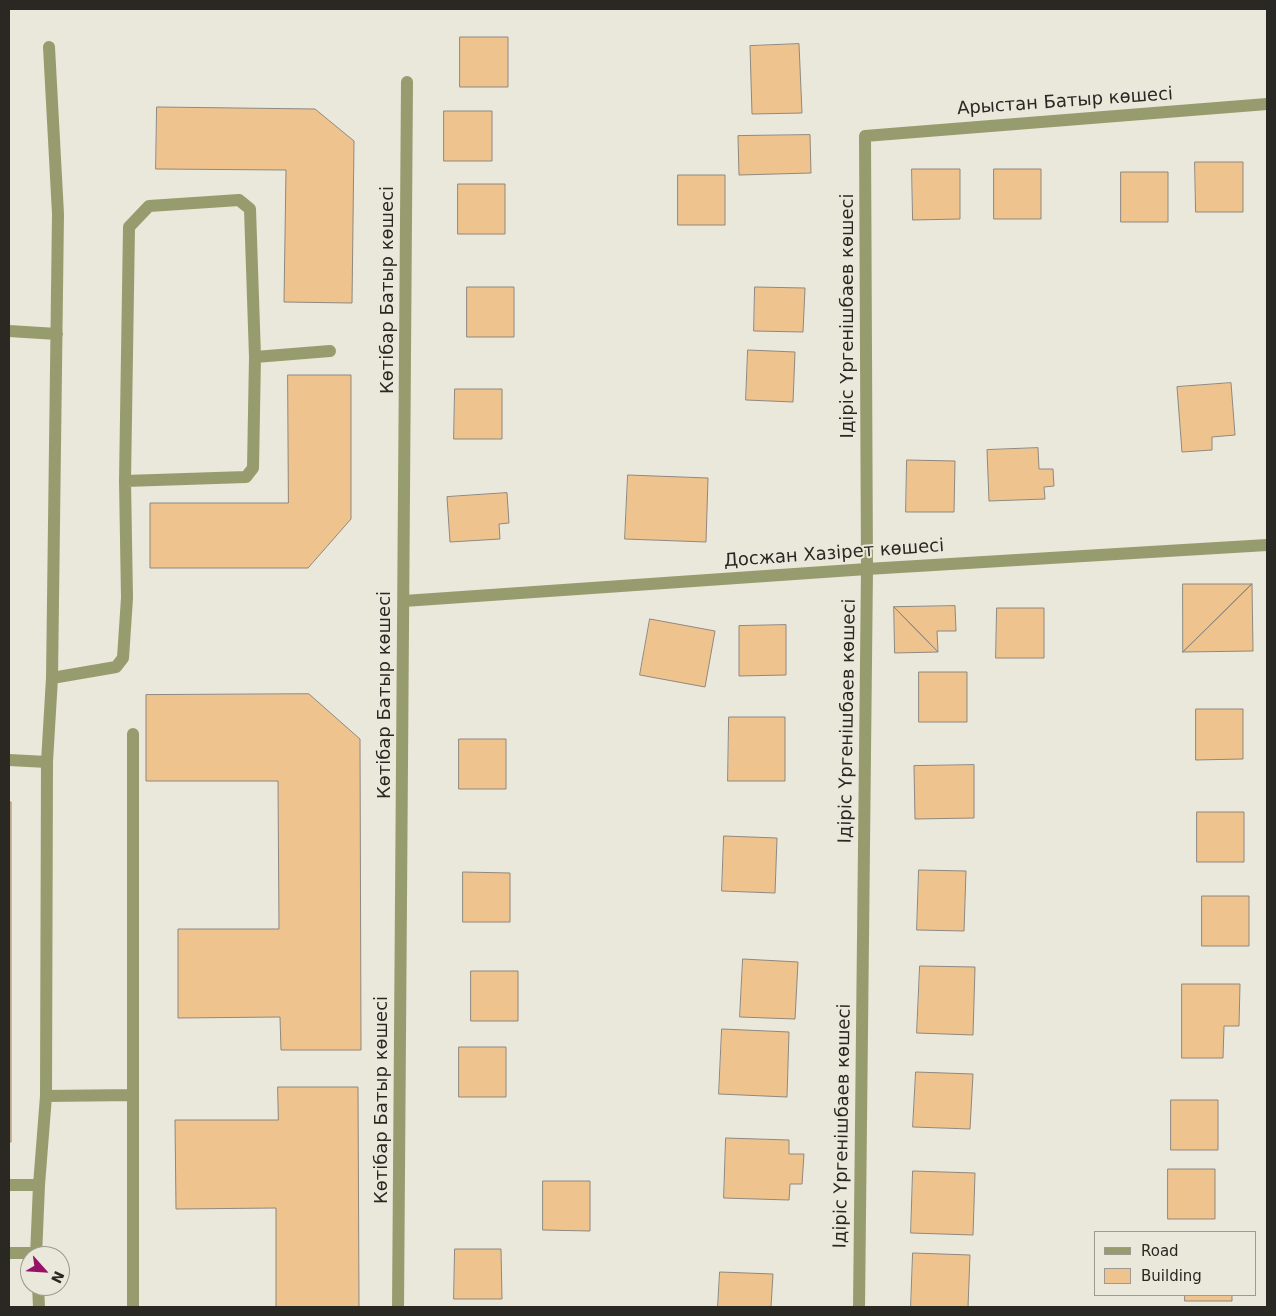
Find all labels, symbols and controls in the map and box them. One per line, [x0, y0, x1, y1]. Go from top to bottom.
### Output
street label: Арыстан Батыр көшесі [956, 84, 1174, 120]
street label: Көтібар Батыр көшесі [377, 186, 399, 394]
street label: Ідіріс Үргенішбаев көшесі [837, 194, 859, 438]
street label: Досжан Хазірет көшесі [723, 536, 945, 572]
street label: Көтібар Батыр көшесі [374, 591, 396, 799]
street label: Ідіріс Үргенішбаев көшесі [835, 598, 861, 844]
street label: Көтібар Батыр көшесі [371, 996, 393, 1204]
street label: Ідіріс Үргенішбаев көшесі [830, 1003, 856, 1249]
legend [1094, 1231, 1256, 1296]
text: Road [1141, 1242, 1179, 1260]
north arrow [20, 1246, 70, 1296]
text: Building [1141, 1267, 1202, 1285]
text: N [48, 1268, 67, 1286]

